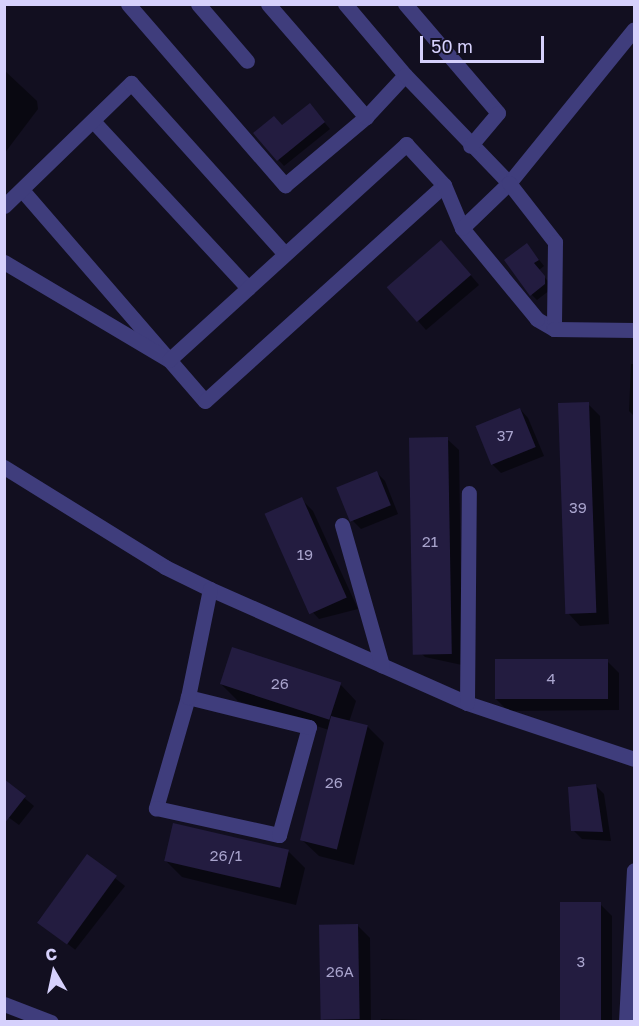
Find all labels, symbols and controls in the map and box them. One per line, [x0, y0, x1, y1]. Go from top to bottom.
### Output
scale bar [423, 24, 548, 62]
text: 50 m [431, 35, 473, 57]
house number: 37 [497, 427, 513, 445]
house number: 39 [569, 499, 587, 517]
house number: 21 [422, 533, 438, 551]
house number: 19 [297, 546, 313, 564]
house number: 4 [546, 670, 556, 688]
house number: 26 [271, 675, 289, 693]
house number: 26 [325, 774, 343, 792]
house number: 26/1 [210, 847, 242, 865]
north arrow [24, 942, 84, 1002]
text: С [44, 943, 58, 965]
house number: 3 [577, 953, 585, 971]
house number: 26А [326, 963, 354, 981]

